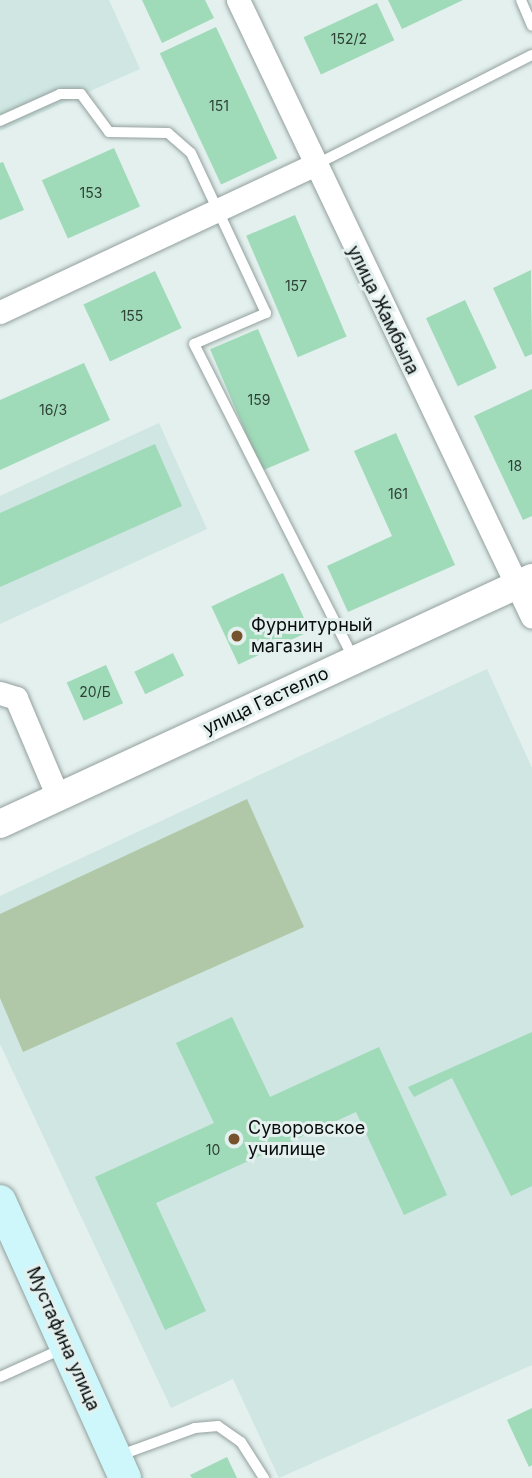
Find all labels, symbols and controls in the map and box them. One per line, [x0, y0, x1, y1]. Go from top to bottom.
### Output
house number: 152/2 [331, 31, 367, 47]
house number: 151 [209, 98, 229, 114]
house number: 153 [80, 185, 102, 201]
street label: улица Жамбыла [342, 242, 424, 378]
house number: 157 [285, 278, 307, 294]
house number: 155 [121, 308, 143, 324]
house number: 159 [248, 392, 270, 408]
house number: 16/3 [39, 402, 67, 418]
house number: 18 [508, 458, 522, 474]
house number: 161 [388, 486, 408, 502]
place label: Фурнитурный магазин [251, 615, 373, 658]
marker: Фурнитурный магазин [229, 628, 245, 644]
street label: улица Гастелло [200, 663, 332, 739]
house number: 20/Б [79, 684, 111, 700]
place label: Суворовское училище [248, 1118, 365, 1160]
marker: Суворовское училище [226, 1131, 242, 1147]
house number: 10 [206, 1142, 220, 1158]
street label: Мустафина улица [22, 1264, 104, 1414]

